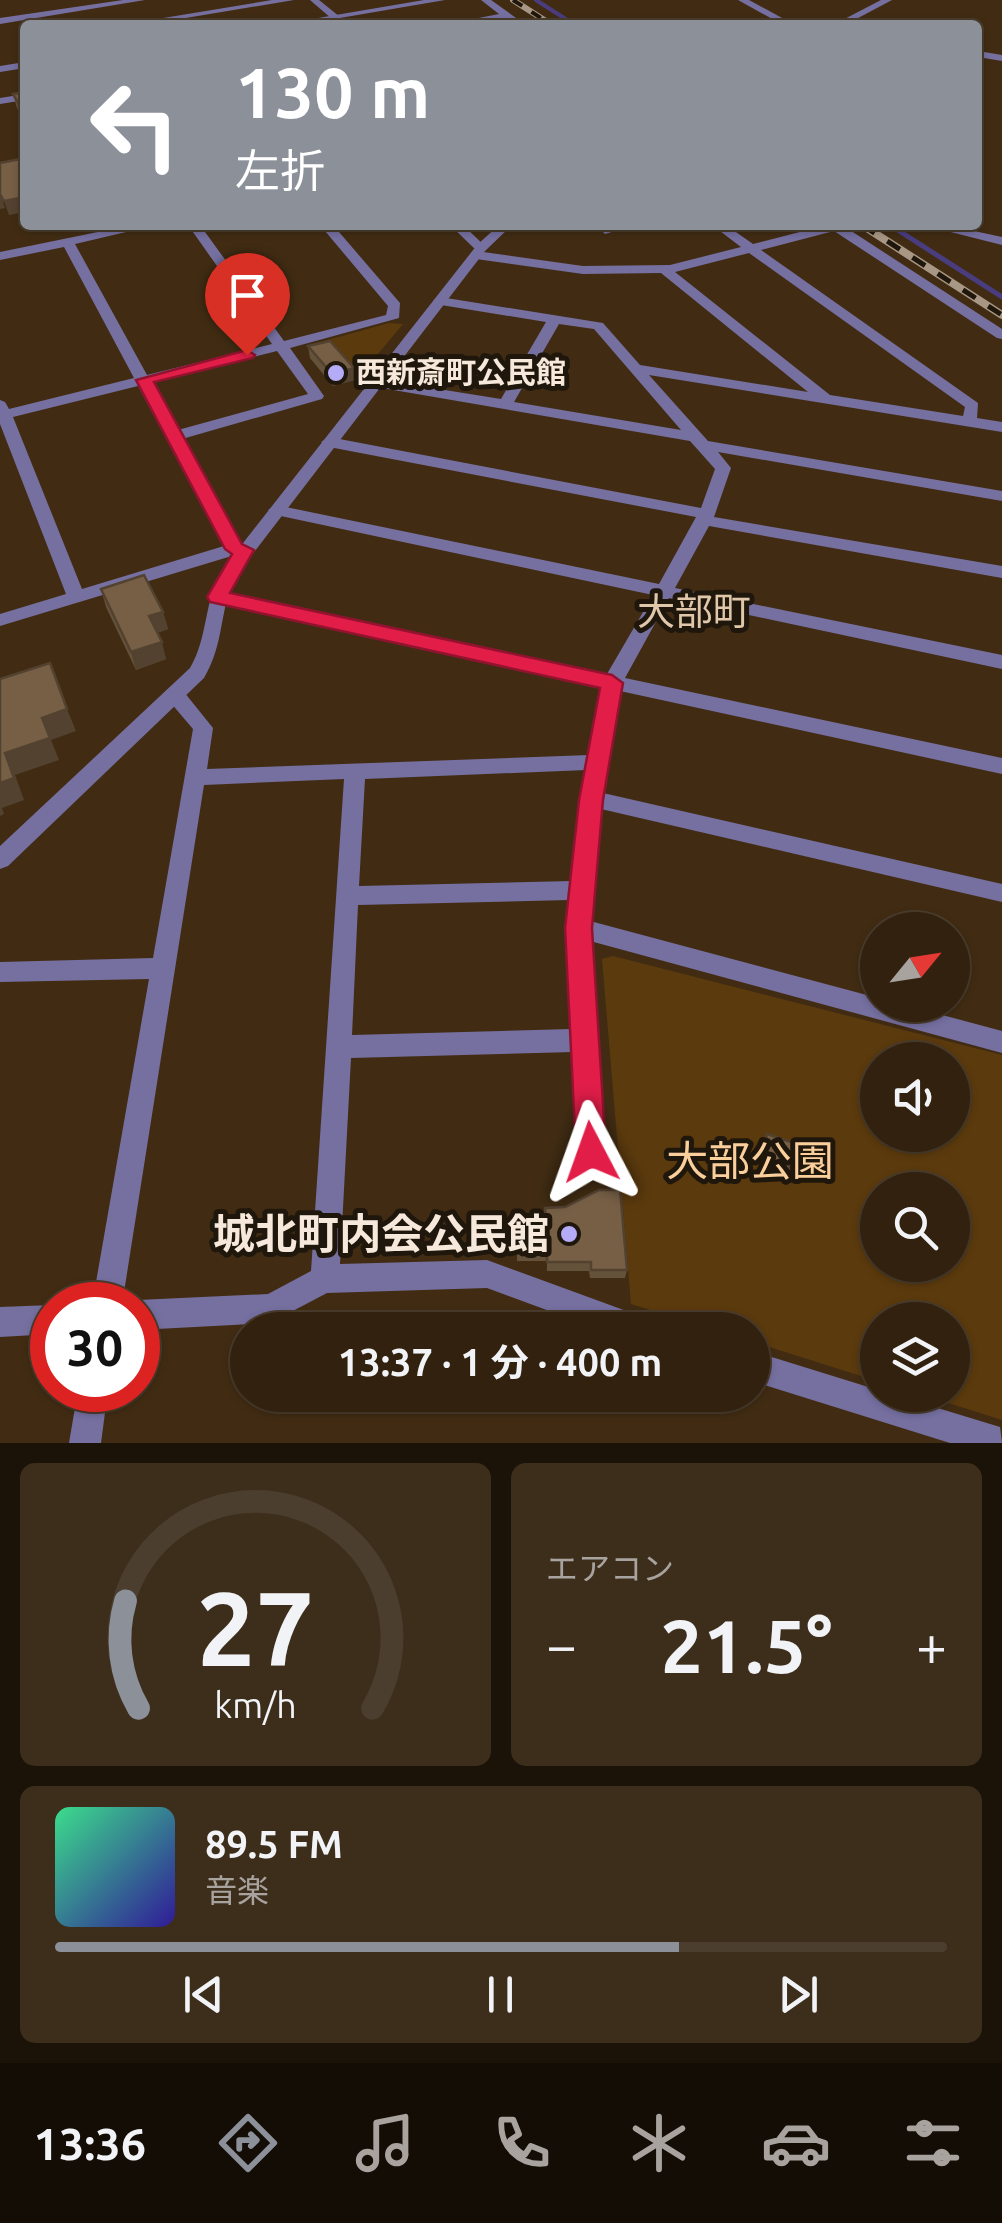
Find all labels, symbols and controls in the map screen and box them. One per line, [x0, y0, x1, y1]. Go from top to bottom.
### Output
text: 130 m [235, 53, 430, 131]
icon: left [70, 60, 200, 190]
text: 左折 [235, 145, 325, 196]
pin [205, 253, 290, 356]
icon: arrive [220, 268, 275, 323]
place label: 西新斎町公民館 [356, 355, 566, 389]
marker: 西新斎町公民館 [325, 362, 347, 384]
district label: 大部町 [637, 590, 751, 632]
north arrow [860, 912, 970, 1022]
map controls [860, 912, 970, 1412]
button: sound [860, 1042, 970, 1152]
position arrow [539, 1100, 643, 1204]
park label: 大部公園 [666, 1137, 834, 1184]
button: search [860, 1172, 970, 1282]
place label: 城北町内会公民館 [213, 1210, 549, 1257]
marker: 城北町内会公民館 [558, 1223, 580, 1245]
speed limit sign: 30 [30, 1282, 160, 1412]
button: layers [860, 1302, 970, 1412]
text: 13:37 · 1 分 · 400 m [338, 1341, 662, 1383]
text: エアコン [546, 1550, 674, 1586]
text: 27 [197, 1569, 314, 1686]
text: 21.5° [661, 1603, 832, 1687]
text: − [546, 1614, 577, 1675]
text: + [916, 1614, 947, 1675]
text: km/h [214, 1685, 297, 1725]
text: 89.5 FM [205, 1823, 343, 1865]
text: 音楽 [205, 1872, 269, 1908]
icon: previous [176, 1967, 231, 2022]
icon: pause [473, 1967, 528, 2022]
icon: next [771, 1967, 826, 2022]
icon: directions [213, 2108, 283, 2178]
icon: music [350, 2108, 420, 2178]
icon: phone [487, 2108, 557, 2178]
icon: climate [624, 2108, 694, 2178]
icon: car [761, 2108, 831, 2178]
icon: filters [898, 2108, 968, 2178]
text: 13:36 [34, 2118, 146, 2169]

